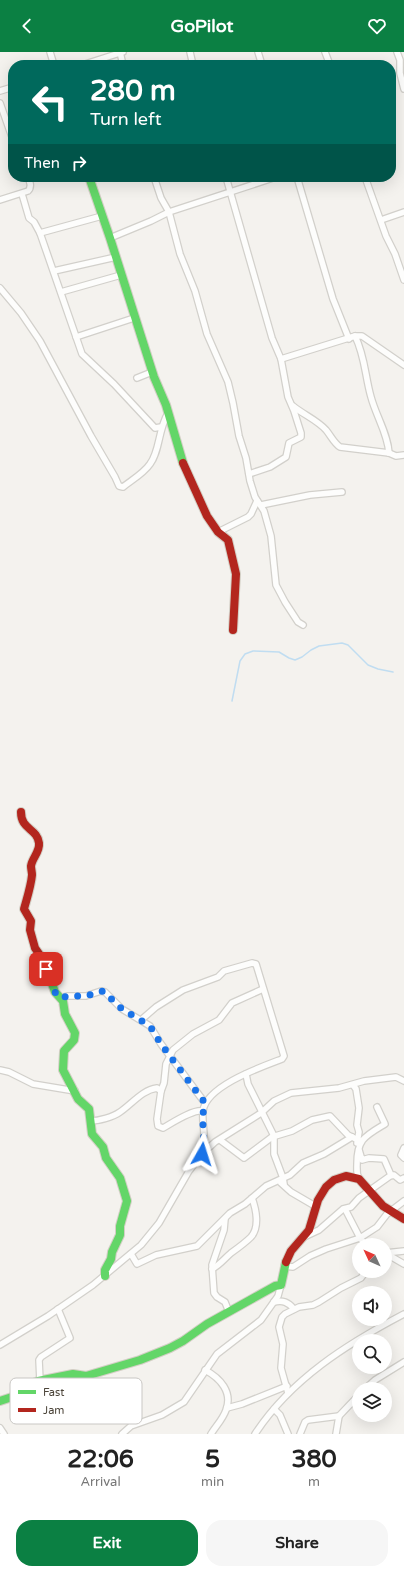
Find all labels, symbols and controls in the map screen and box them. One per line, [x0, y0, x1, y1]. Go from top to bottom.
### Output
icon: back [16, 15, 38, 37]
text: GoPilot [171, 15, 233, 37]
icon: heart [366, 15, 388, 37]
text: 280 m [90, 74, 176, 108]
icon: left [24, 76, 76, 128]
text: Turn left [90, 108, 162, 130]
icon: right [68, 152, 90, 174]
text: Then [24, 154, 60, 172]
pin [29, 952, 63, 986]
icon: arrive [35, 958, 57, 980]
position arrow [181, 1133, 223, 1175]
north arrow [352, 1238, 392, 1278]
map controls [352, 1238, 392, 1422]
button: sound [352, 1286, 392, 1326]
button: search [352, 1334, 392, 1374]
legend [10, 1378, 142, 1424]
button: layers [352, 1382, 392, 1422]
text: Fast [43, 1386, 64, 1399]
text: Jam [43, 1404, 64, 1417]
text: 22:06 [67, 1445, 134, 1474]
text: 5 [205, 1445, 220, 1474]
text: 380 [291, 1445, 337, 1474]
text: Arrival [80, 1474, 121, 1490]
text: min [201, 1474, 224, 1490]
text: m [308, 1474, 320, 1490]
button: Exit [16, 1520, 198, 1566]
button: Share [206, 1520, 388, 1566]

